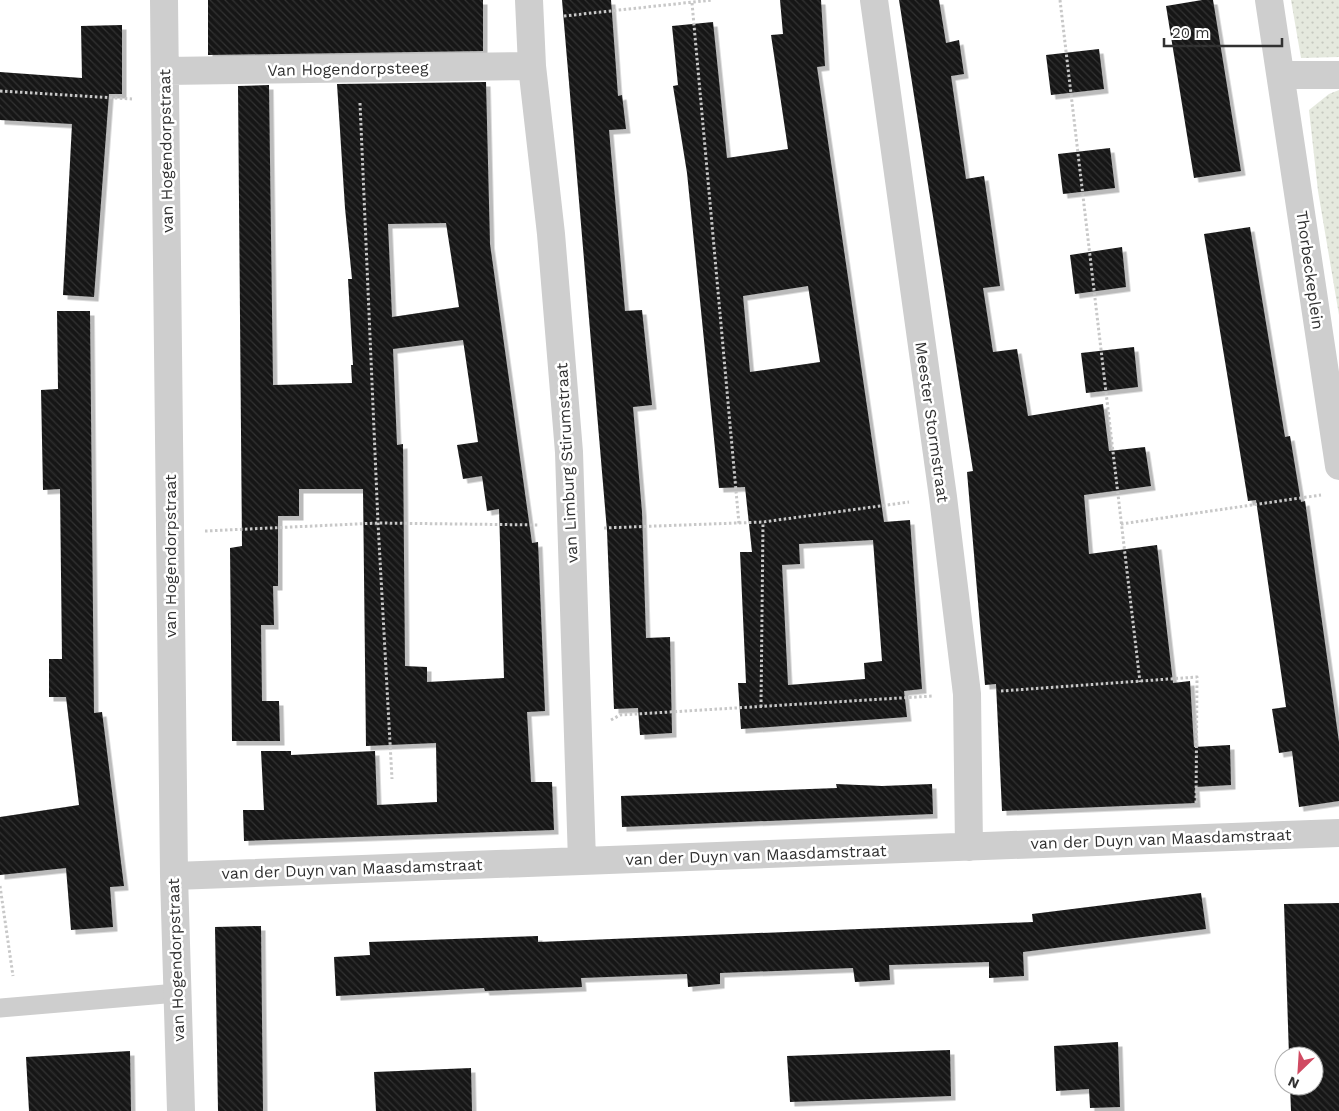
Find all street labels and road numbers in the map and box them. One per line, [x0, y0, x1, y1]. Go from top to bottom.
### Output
street label: Van Hogendorpsteeg [267, 58, 429, 80]
street label: van Hogendorpstraat [155, 69, 177, 233]
street label: Thorbeckeplein [1292, 209, 1328, 331]
street label: Meester Stormstraat [911, 340, 953, 504]
street label: van Limburg Stirumstraat [552, 362, 582, 564]
street label: van Hogendorpstraat [161, 474, 180, 638]
street label: van der Duyn van Maasdamstraat [1030, 825, 1292, 853]
street label: van der Duyn van Maasdamstraat [625, 841, 887, 869]
street label: van der Duyn van Maasdamstraat [221, 855, 483, 883]
street label: van Hogendorpstraat [164, 878, 188, 1042]

